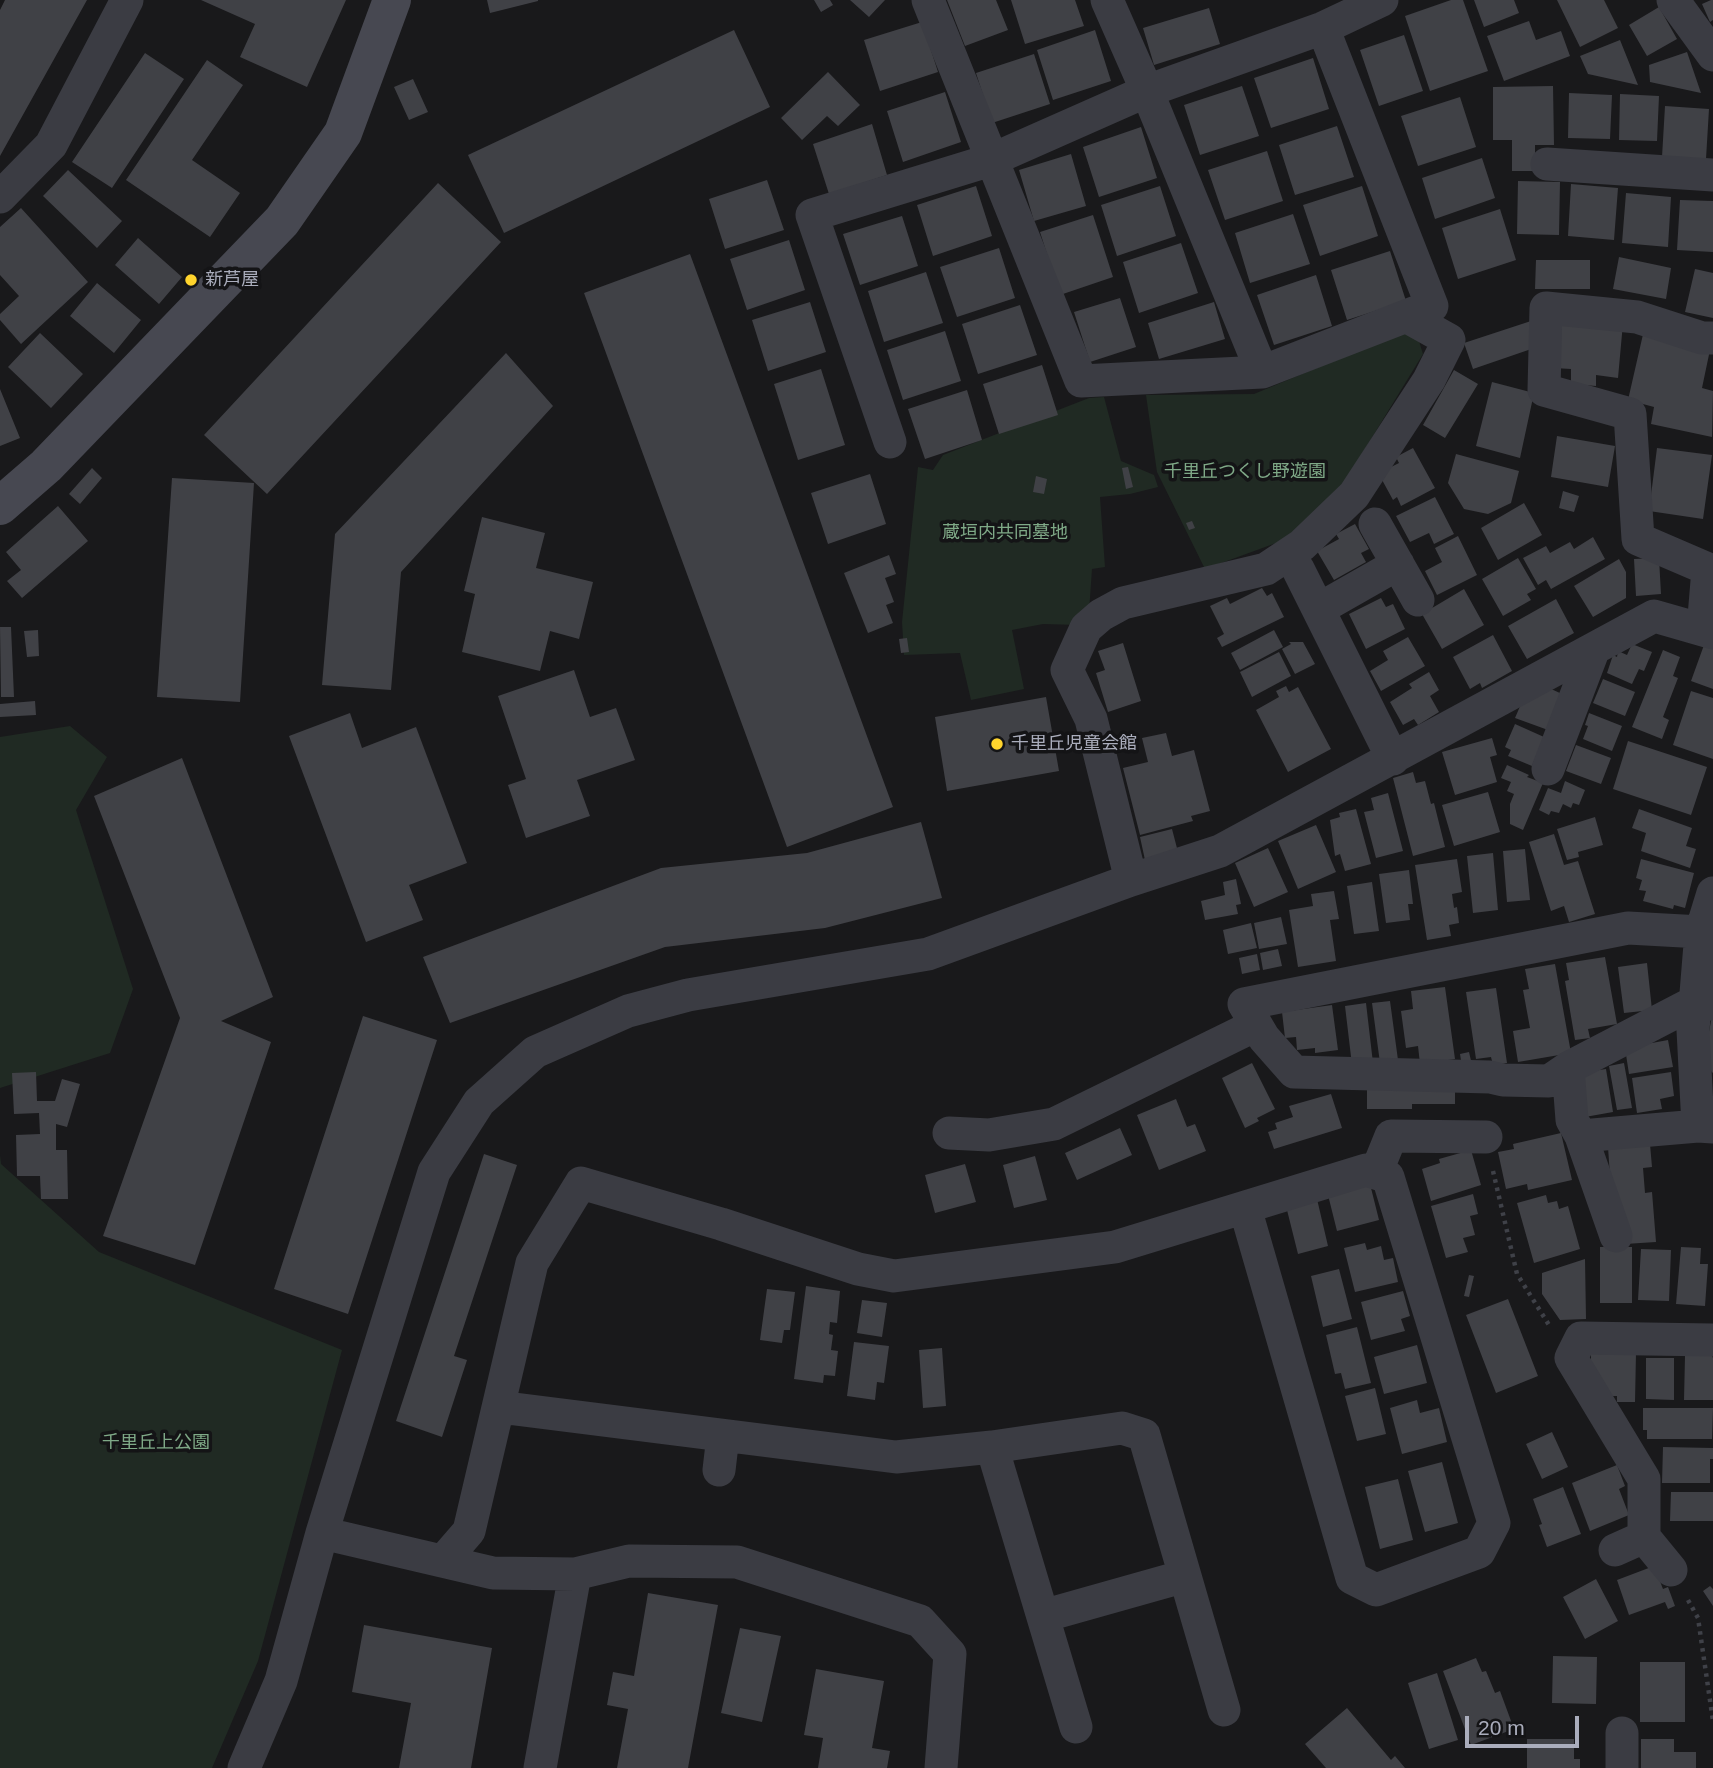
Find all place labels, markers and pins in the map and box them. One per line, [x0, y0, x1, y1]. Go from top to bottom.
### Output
place label: 新芦屋 [205, 269, 259, 291]
marker: 新芦屋 [183, 272, 199, 288]
place label: 千里丘児童会館 [1011, 733, 1137, 755]
marker: 千里丘児童会館 [989, 736, 1005, 752]

